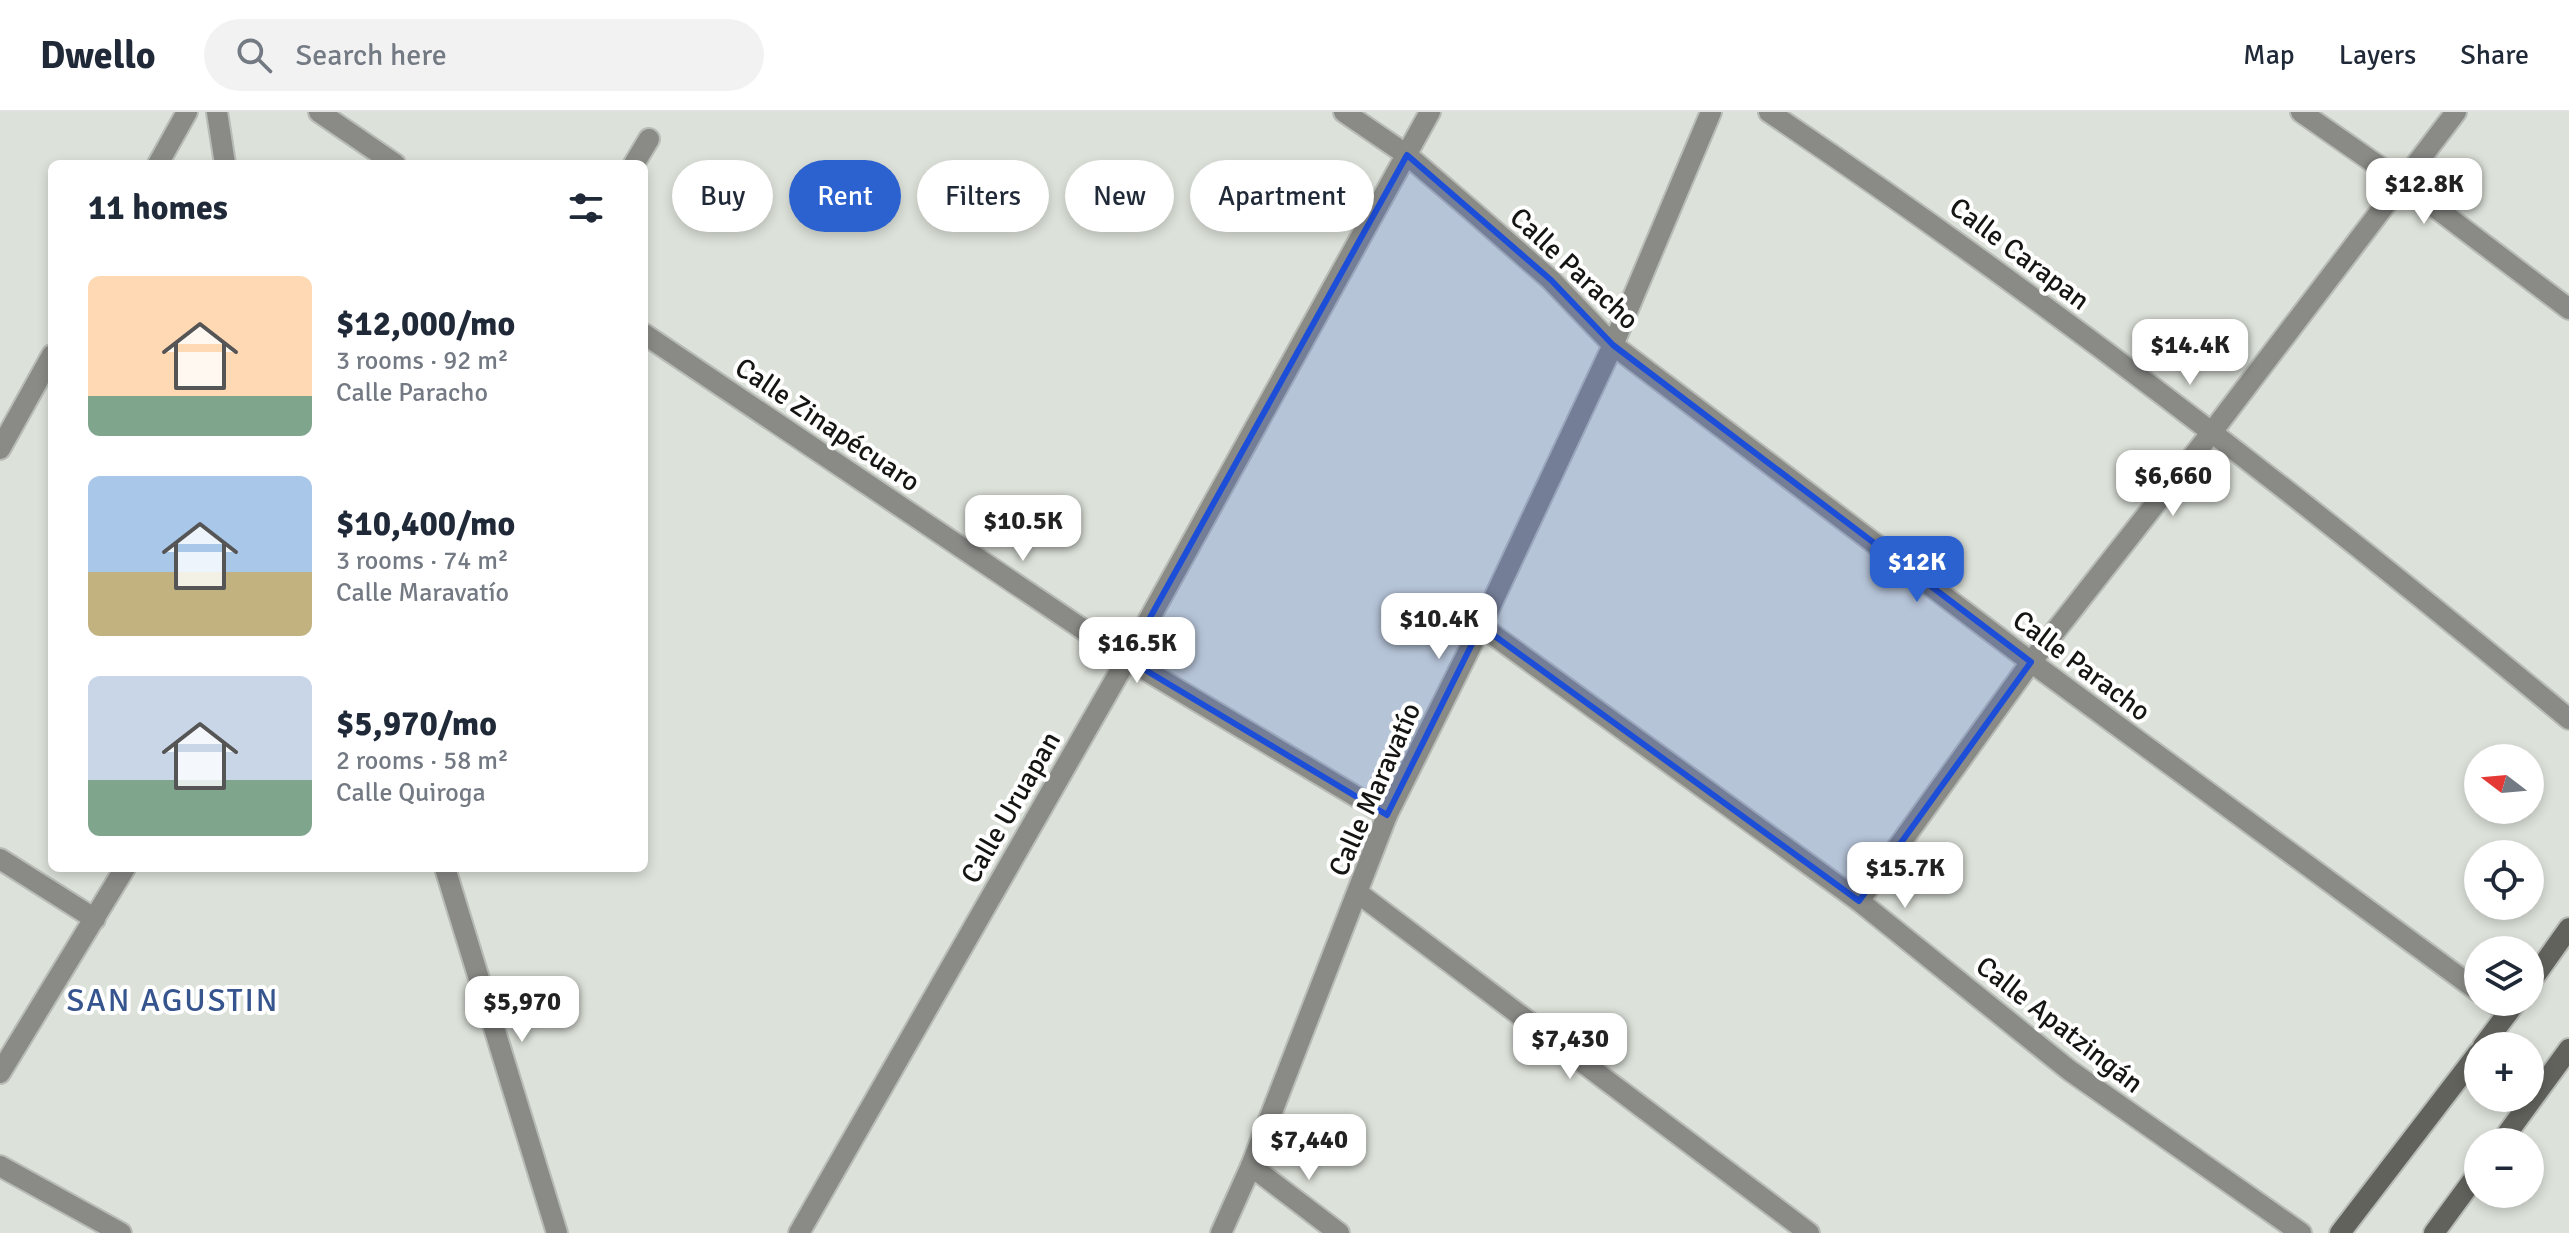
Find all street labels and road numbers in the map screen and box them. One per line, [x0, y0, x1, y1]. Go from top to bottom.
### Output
street label: Calle Carapan [1943, 190, 2096, 317]
street label: Calle Paracho [1503, 201, 1646, 337]
street label: Calle Zinapécuaro [729, 350, 926, 499]
street label: Calle Paracho [2006, 603, 2157, 729]
street label: Calle Maravatío [1321, 697, 1428, 881]
street label: Calle Uruapan [954, 725, 1068, 890]
street label: Calle Apatzingán [1969, 949, 2150, 1101]

